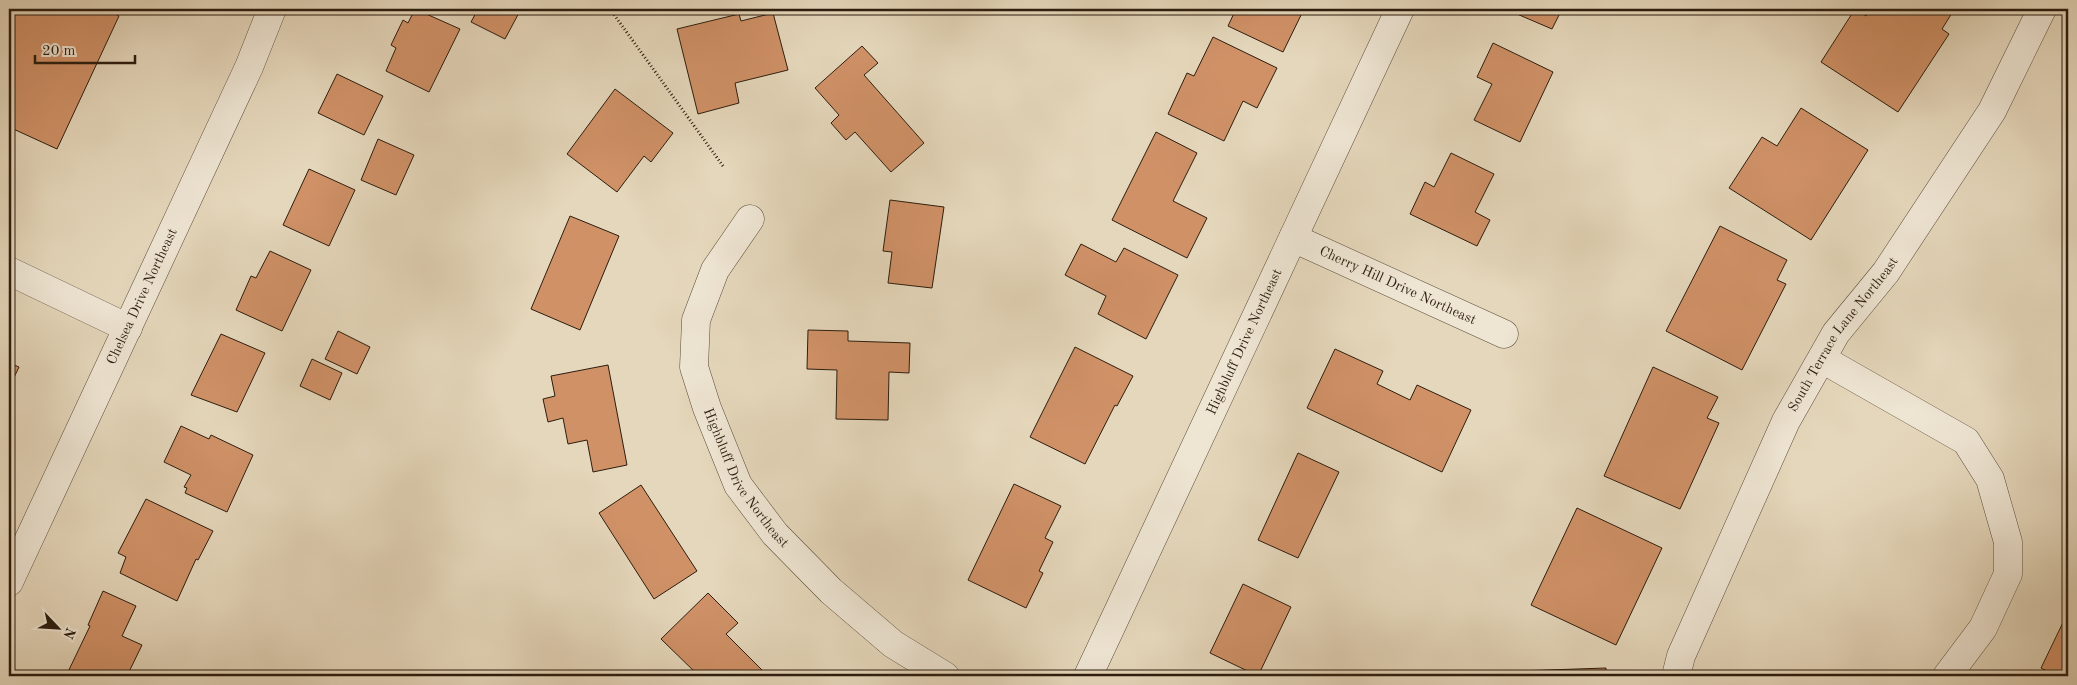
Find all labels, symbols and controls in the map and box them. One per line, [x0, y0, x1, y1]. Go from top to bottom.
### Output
scale bar [35, 32, 135, 64]
text: 20 m [42, 44, 76, 59]
street label: Chelsea Drive Northeast [104, 226, 180, 367]
street label: Cherry Hill Drive Northeast [1317, 244, 1478, 327]
street label: South Terrace Lane Northeast [1786, 255, 1901, 414]
street label: Highbluff Drive Northeast [1204, 266, 1285, 417]
street label: Highbluff Drive Northeast [701, 406, 791, 550]
north arrow [32, 602, 82, 652]
text: N [60, 625, 77, 641]

